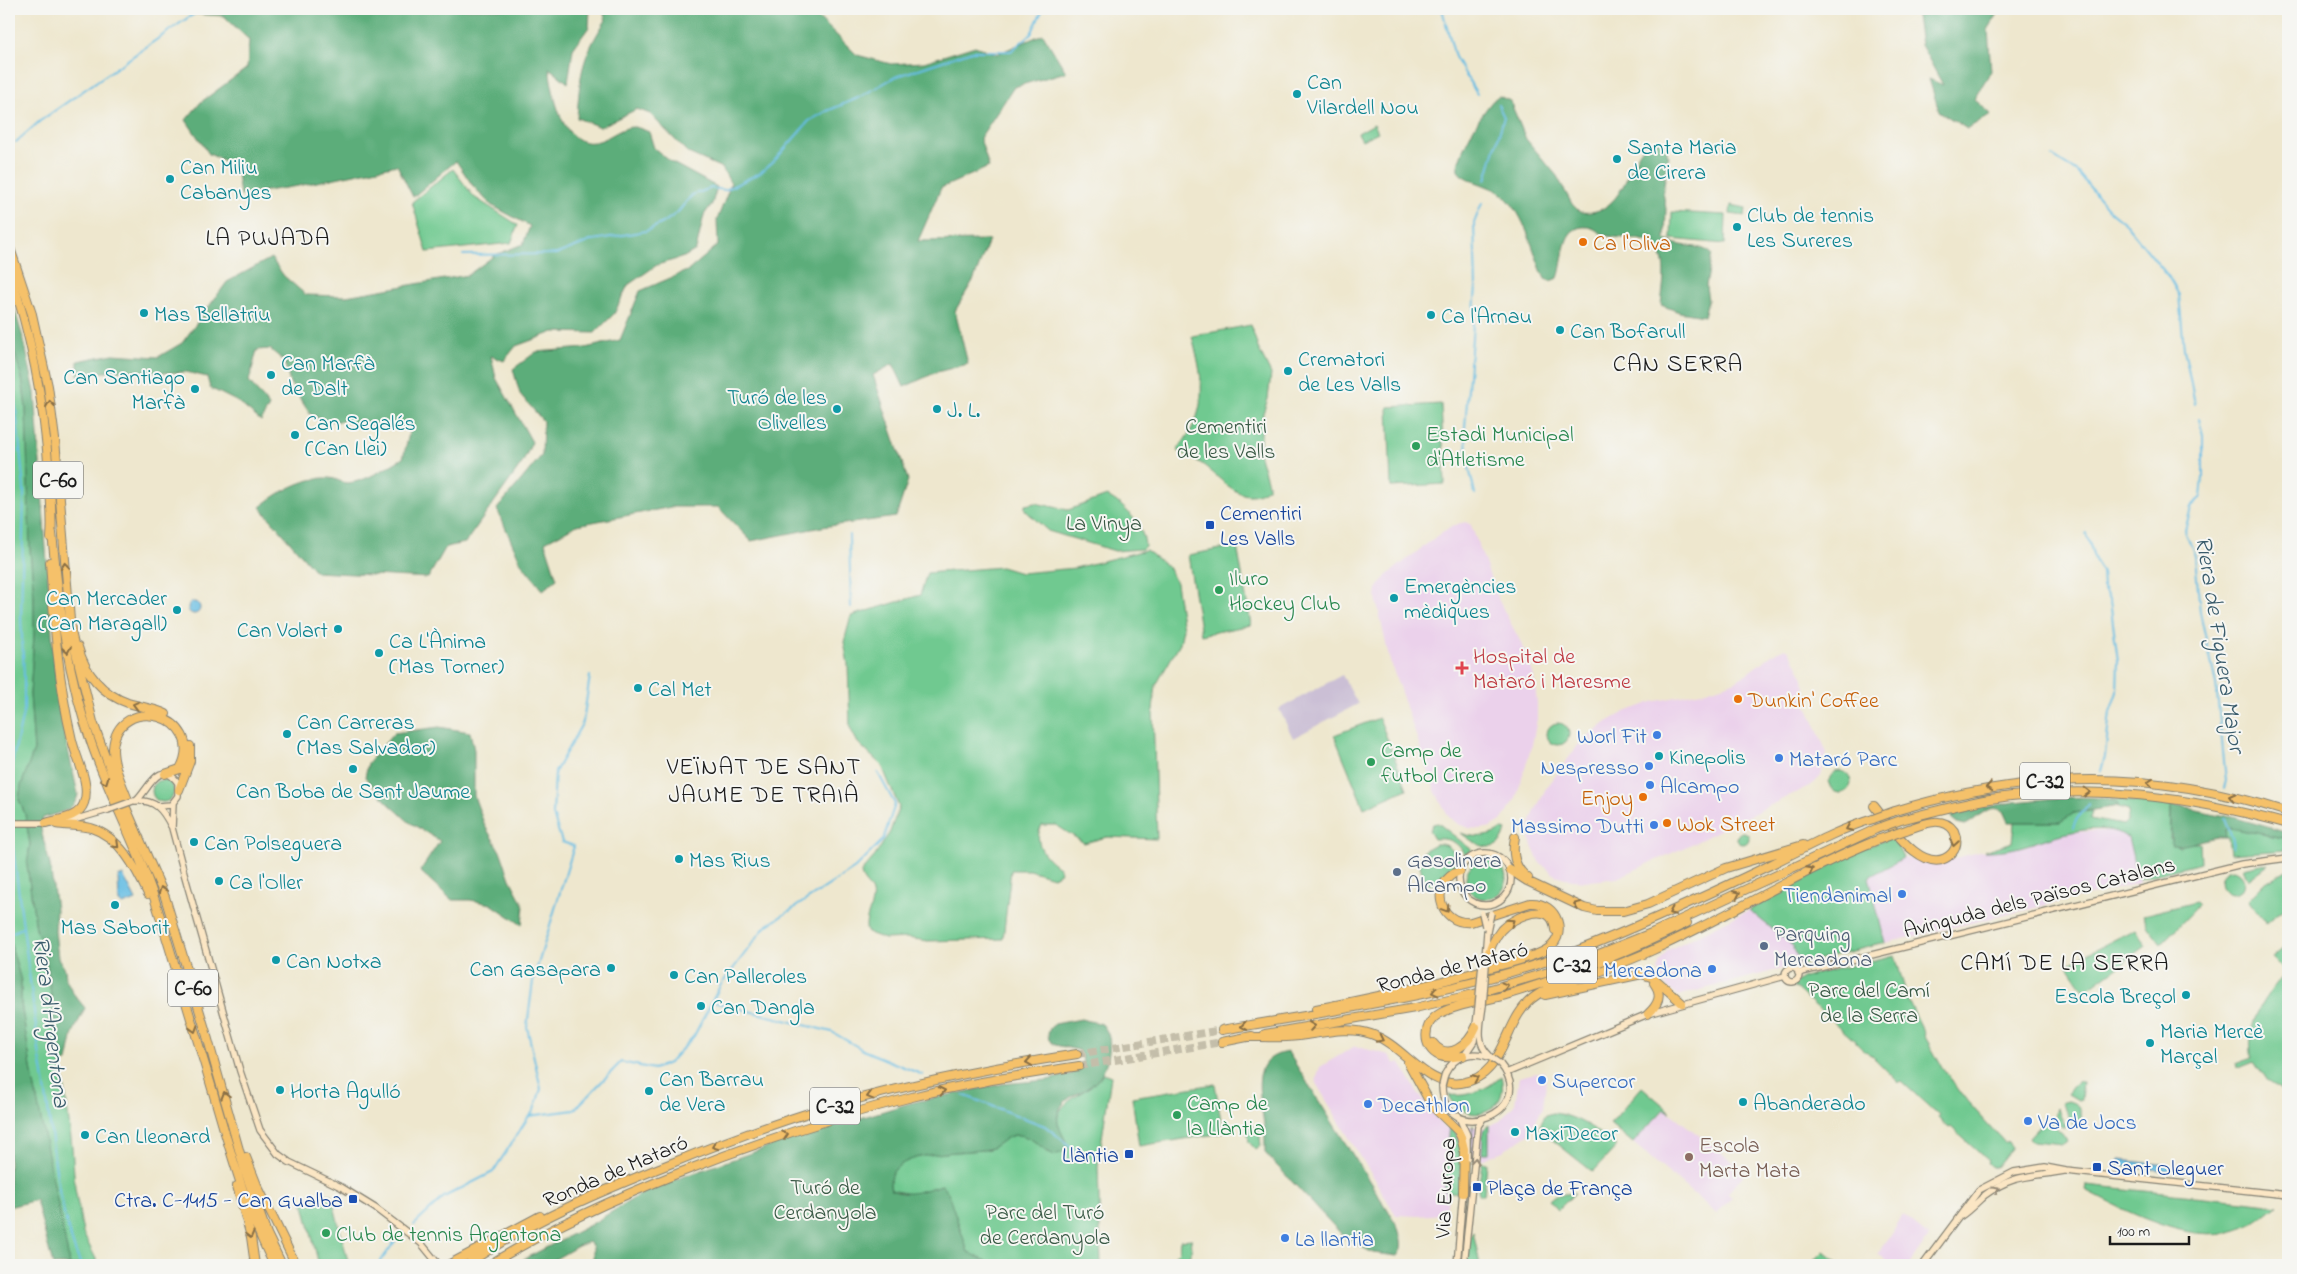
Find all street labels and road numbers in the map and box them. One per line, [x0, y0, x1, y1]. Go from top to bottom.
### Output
road number: C-60 [33, 462, 83, 498]
road number: C-32 [2020, 762, 2070, 799]
street label: Avinguda dels Països Catalans [1900, 850, 2179, 949]
street label: Ronda de Mataró [1374, 935, 1532, 1003]
road number: C-32 [1547, 946, 1597, 984]
road number: C-60 [168, 970, 218, 1006]
road number: C-32 [810, 1088, 860, 1124]
street label: Ronda de Mataró [539, 1128, 694, 1218]
street label: Via Europa [1428, 1137, 1466, 1240]

